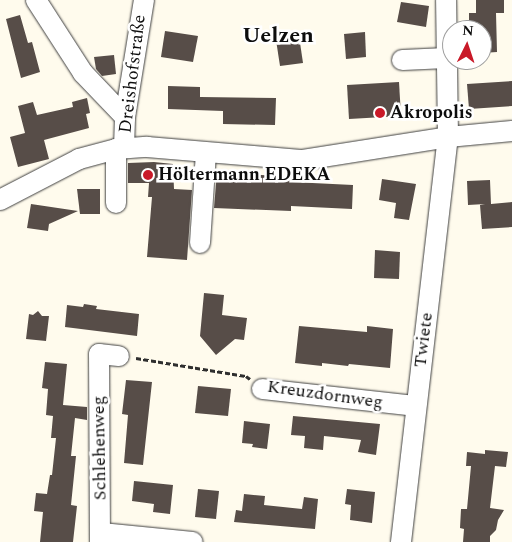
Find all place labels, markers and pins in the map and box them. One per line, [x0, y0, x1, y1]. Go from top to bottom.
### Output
place label: Akropolis [390, 102, 473, 124]
marker: Akropolis [374, 107, 386, 119]
place label: Höltermann EDEKA [158, 164, 331, 186]
marker: Höltermann EDEKA [142, 169, 154, 181]

